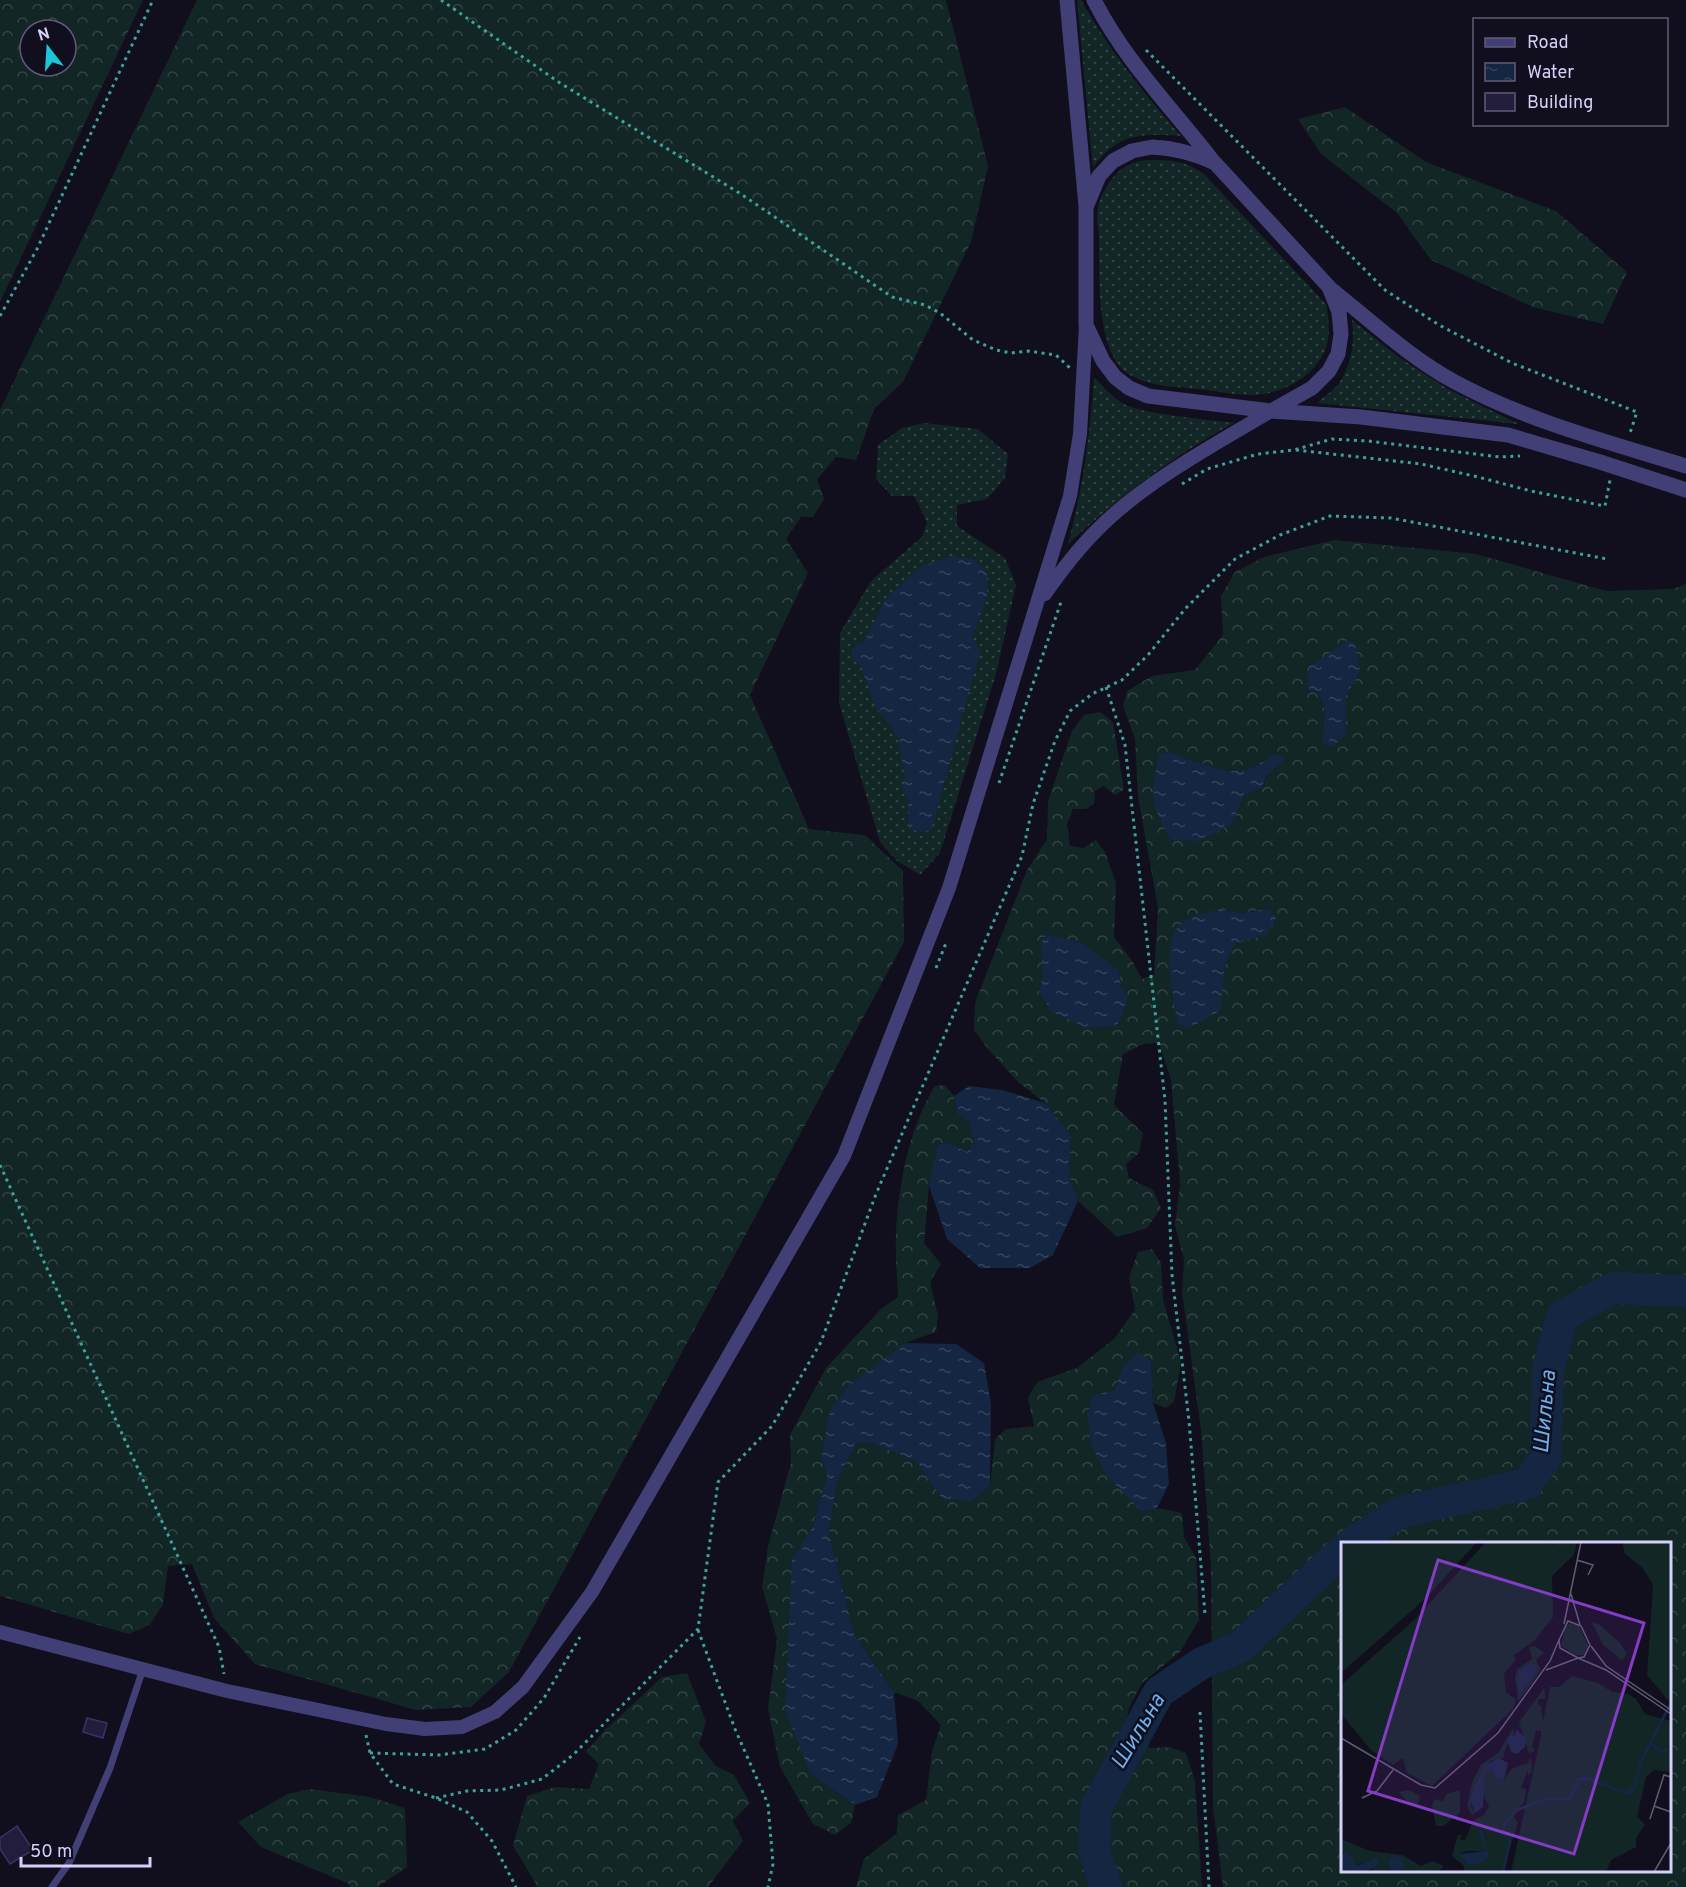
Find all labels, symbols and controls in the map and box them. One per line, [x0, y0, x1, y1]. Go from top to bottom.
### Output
north arrow [18, 18, 78, 78]
legend [1473, 18, 1668, 126]
text: N [36, 24, 53, 47]
text: Road [1527, 32, 1569, 55]
text: Water [1527, 62, 1574, 85]
text: Building [1527, 92, 1593, 115]
water label: Шильна [1529, 1369, 1563, 1455]
inset map [1341, 1542, 1671, 1872]
water label: Шильна [1106, 1689, 1172, 1775]
scale bar [21, 1830, 150, 1868]
text: 50 m [30, 1841, 72, 1864]

